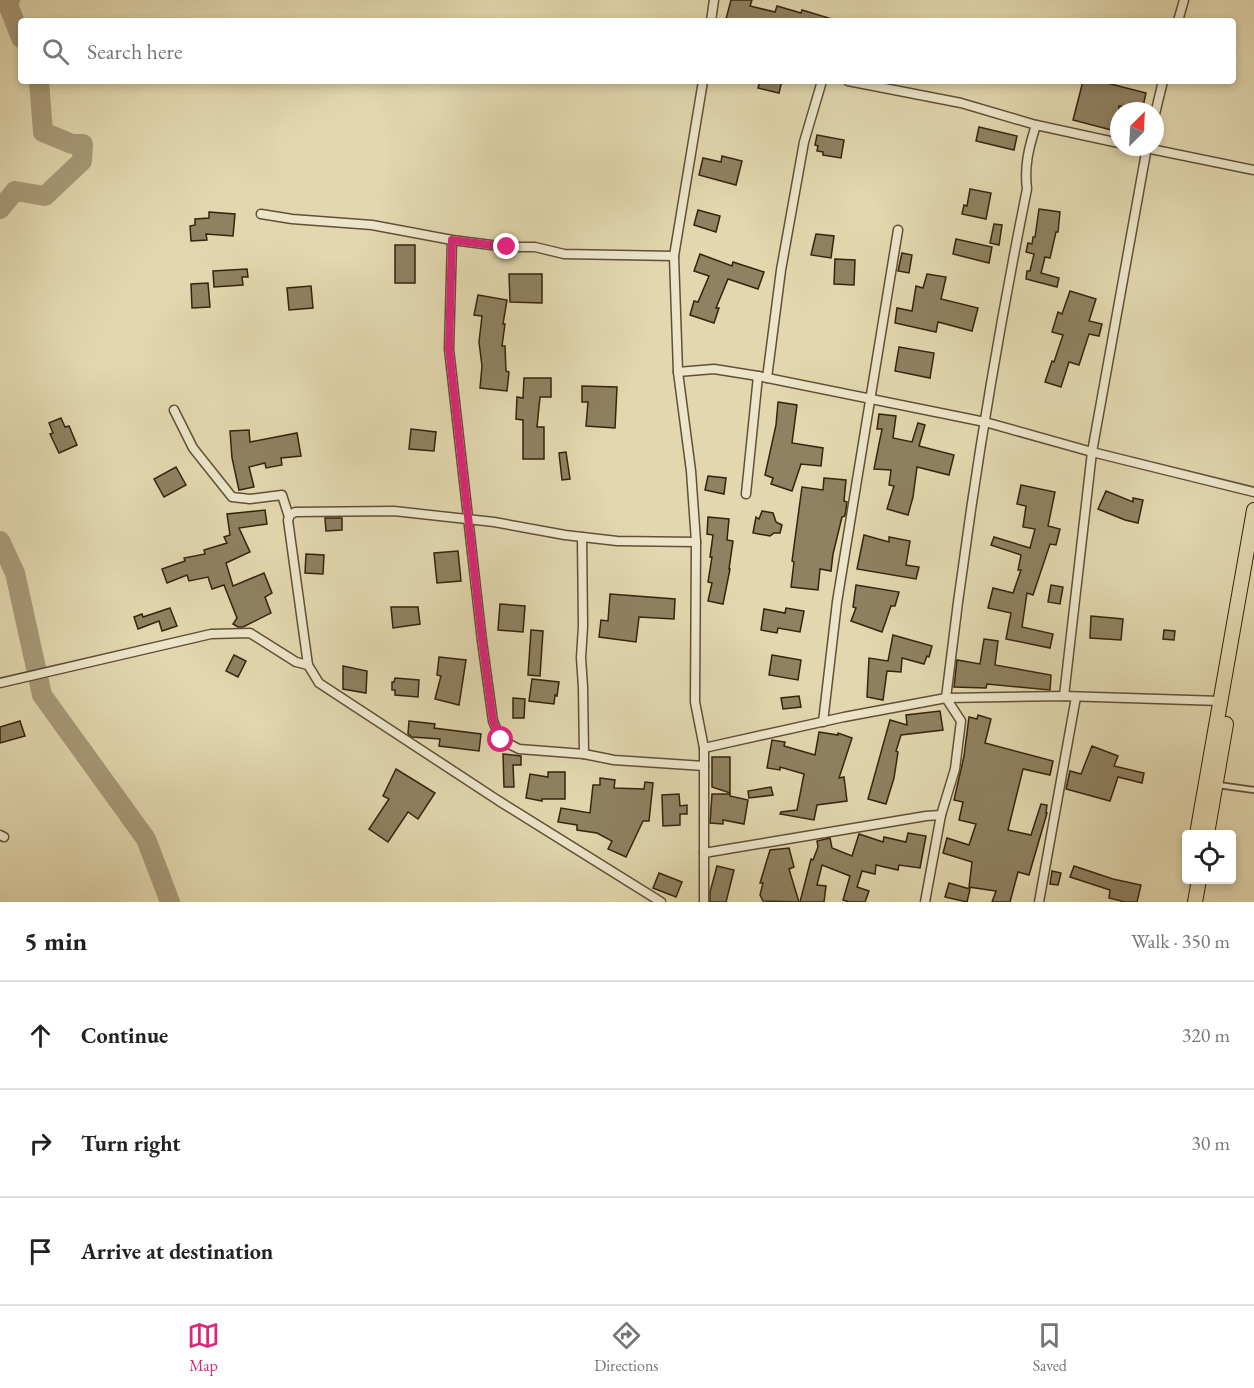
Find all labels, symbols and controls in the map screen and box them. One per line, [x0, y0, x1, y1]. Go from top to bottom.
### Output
search box [18, 18, 1236, 84]
icon: search [39, 35, 72, 68]
text: Search here [87, 37, 182, 66]
north arrow [1110, 102, 1164, 156]
route end [493, 233, 519, 259]
route start [487, 726, 513, 752]
map controls [1182, 830, 1236, 884]
button: locate [1182, 830, 1236, 884]
text: 5 min [24, 924, 87, 958]
text: Walk · 350 m [1131, 928, 1230, 954]
icon: ahead [24, 1019, 57, 1052]
text: Continue [81, 1021, 168, 1050]
text: 320 m [1182, 1022, 1230, 1048]
icon: right [24, 1127, 57, 1160]
text: Turn right [81, 1129, 180, 1158]
text: 30 m [1191, 1130, 1230, 1156]
icon: arrive [24, 1235, 57, 1268]
text: Arrive at destination [81, 1237, 273, 1266]
tab: Map [187, 1319, 220, 1376]
tab: Directions [594, 1319, 659, 1376]
tab: Saved [1033, 1319, 1067, 1376]

